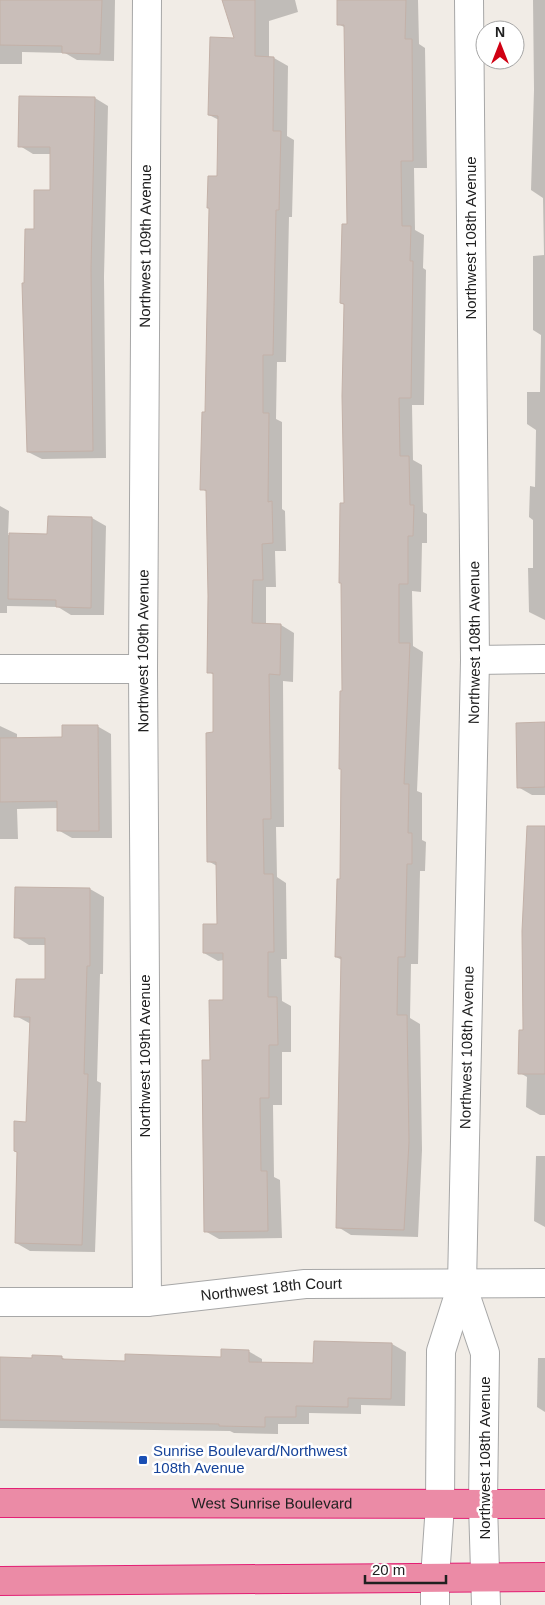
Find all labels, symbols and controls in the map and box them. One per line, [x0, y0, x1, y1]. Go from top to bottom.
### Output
north arrow [475, 20, 525, 70]
text: N [495, 24, 505, 40]
street label: Northwest 108th Avenue [462, 156, 479, 320]
street label: Northwest 109th Avenue [136, 164, 154, 328]
street label: Northwest 108th Avenue [465, 561, 483, 724]
street label: Northwest 109th Avenue [134, 569, 152, 733]
street label: Northwest 108th Avenue [456, 966, 477, 1129]
street label: Northwest 109th Avenue [136, 974, 153, 1138]
street label: Northwest 18th Court [200, 1275, 343, 1304]
street label: Northwest 108th Avenue [476, 1376, 493, 1540]
place label: Sunrise Boulevard/Northwest 108th Avenue [153, 1442, 348, 1476]
marker: Sunrise Boulevard/Northwest 108th Avenue [137, 1454, 149, 1466]
street label: West Sunrise Boulevard [192, 1494, 352, 1512]
scale bar [365, 1552, 446, 1584]
text: 20 m [372, 1561, 405, 1578]

